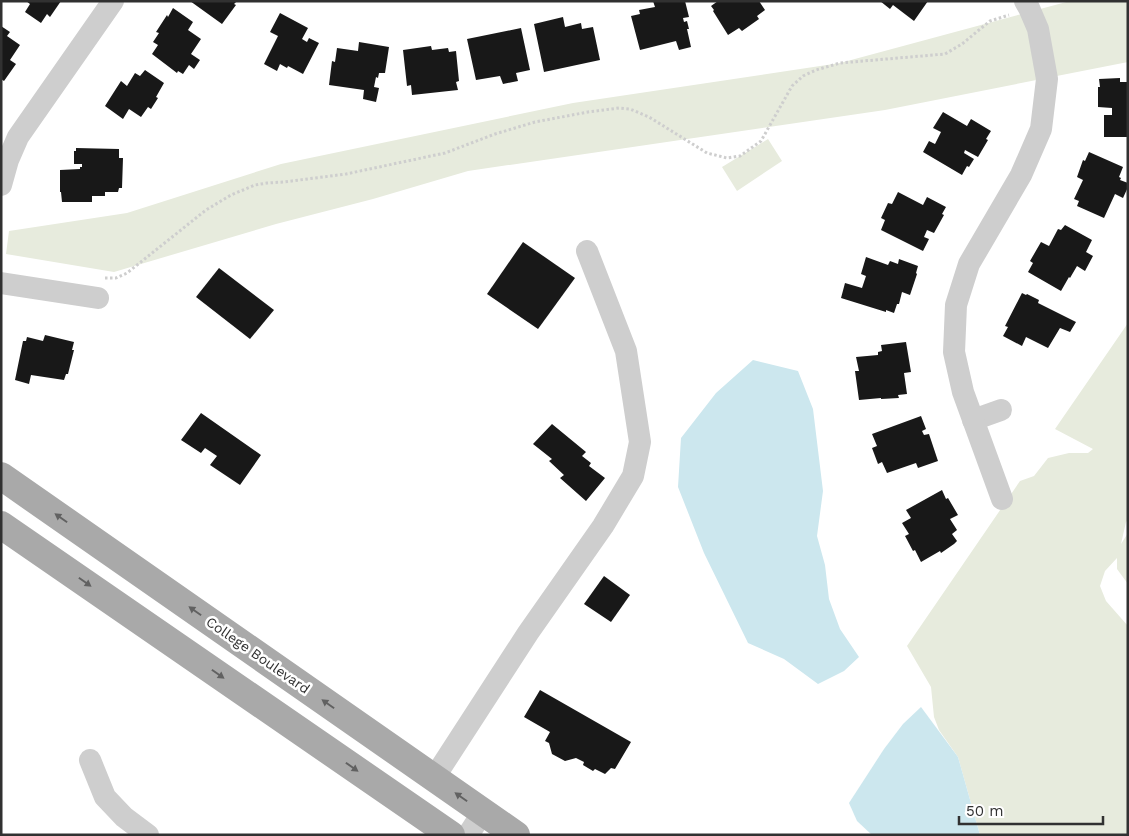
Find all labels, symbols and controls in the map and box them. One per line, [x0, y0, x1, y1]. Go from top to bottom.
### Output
one-way arrow [55, 513, 68, 523]
one-way arrow [78, 577, 91, 587]
one-way arrow [188, 606, 202, 616]
street label: College Boulevard [203, 613, 313, 697]
one-way arrow [212, 670, 225, 679]
one-way arrow [321, 699, 335, 709]
one-way arrow [345, 762, 359, 772]
one-way arrow [454, 792, 468, 802]
scale bar [959, 794, 1103, 826]
text: 50 m [966, 802, 1003, 820]

